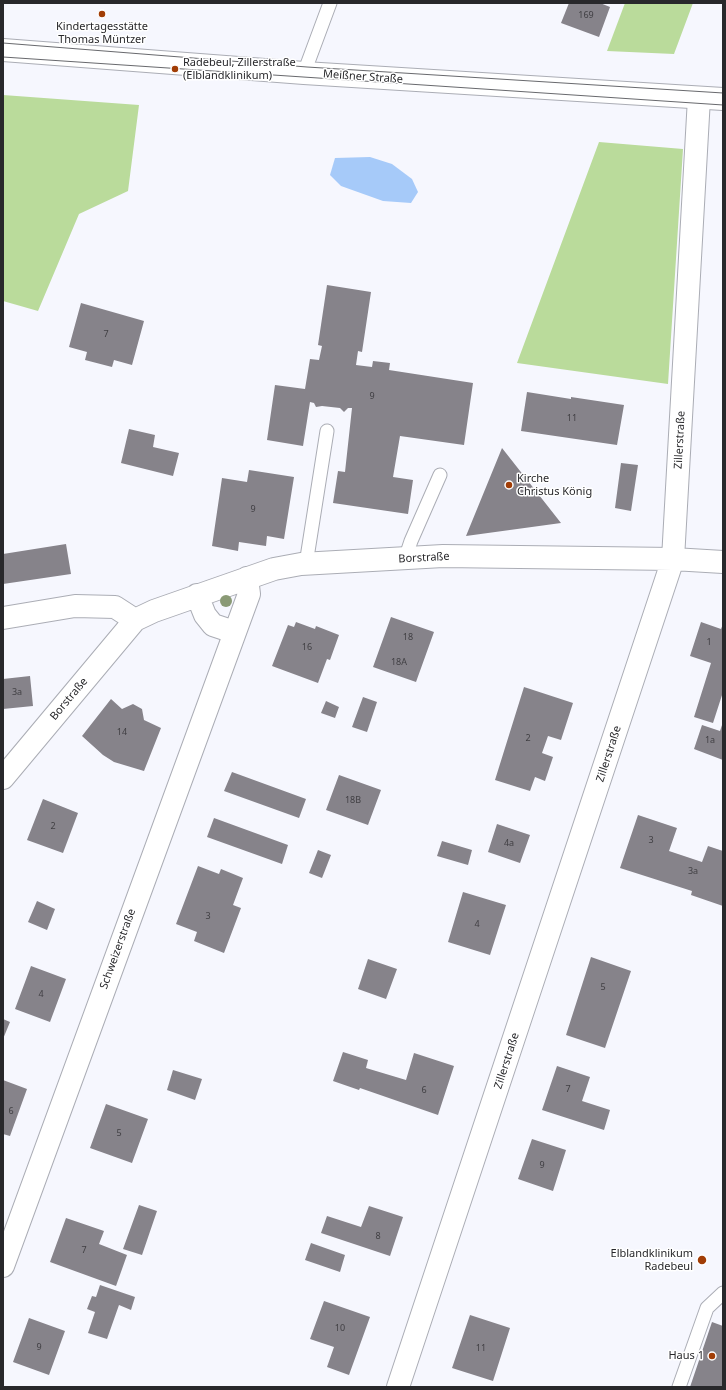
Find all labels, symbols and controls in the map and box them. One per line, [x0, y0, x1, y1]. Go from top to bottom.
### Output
marker: Kindertagesstätte Thomas Müntzer [97, 9, 107, 19]
house number: 169 [578, 10, 594, 20]
place label: Kindertagesstätte Thomas Müntzer [56, 20, 148, 46]
place label: Radebeul, Zillerstraße (Elblandklinikum) [183, 56, 296, 82]
marker: Radebeul, Zillerstraße (Elblandklinikum) [170, 64, 180, 74]
street label: Meißner Straße [323, 68, 403, 86]
house number: 7 [103, 329, 109, 339]
house number: 9 [369, 391, 375, 401]
street label: Zillerstraße [672, 410, 688, 470]
house number: 11 [567, 413, 577, 423]
place label: Kirche Christus König [517, 472, 592, 498]
marker: Kirche Christus König [504, 480, 514, 490]
house number: 9 [250, 504, 256, 514]
street label: Borstraße [398, 550, 450, 566]
house number: 18 [403, 632, 413, 642]
house number: 1 [706, 637, 712, 647]
house number: 16 [302, 642, 312, 652]
house number: 18A [391, 657, 407, 667]
street label: Borstraße [47, 675, 91, 723]
house number: 3a [12, 687, 22, 697]
street label: Zillerstraße [594, 724, 624, 784]
house number: 14 [117, 727, 127, 737]
house number: 2 [525, 733, 531, 743]
house number: 1a [705, 735, 715, 745]
house number: 18B [345, 795, 361, 805]
house number: 2 [50, 821, 56, 831]
house number: 3 [648, 835, 654, 845]
house number: 4a [504, 838, 514, 848]
house number: 3a [688, 866, 698, 876]
street label: Schweizerstraße [97, 907, 139, 991]
house number: 3 [205, 911, 211, 921]
house number: 4 [474, 919, 480, 929]
house number: 5 [600, 982, 606, 992]
house number: 4 [38, 989, 44, 999]
street label: Zillerstraße [492, 1031, 522, 1091]
house number: 7 [565, 1084, 571, 1094]
house number: 6 [421, 1085, 427, 1095]
house number: 6 [8, 1106, 14, 1116]
house number: 5 [116, 1128, 122, 1138]
house number: 9 [539, 1160, 545, 1170]
house number: 8 [375, 1231, 381, 1241]
house number: 7 [81, 1245, 87, 1255]
place label: Elblandklinikum Radebeul [611, 1247, 693, 1273]
marker: Elblandklinikum Radebeul [696, 1254, 708, 1266]
house number: 10 [335, 1323, 345, 1333]
house number: 9 [36, 1342, 42, 1352]
house number: 11 [476, 1343, 486, 1353]
place label: Haus 1 [668, 1349, 704, 1363]
marker: Haus 1 [707, 1351, 717, 1361]

